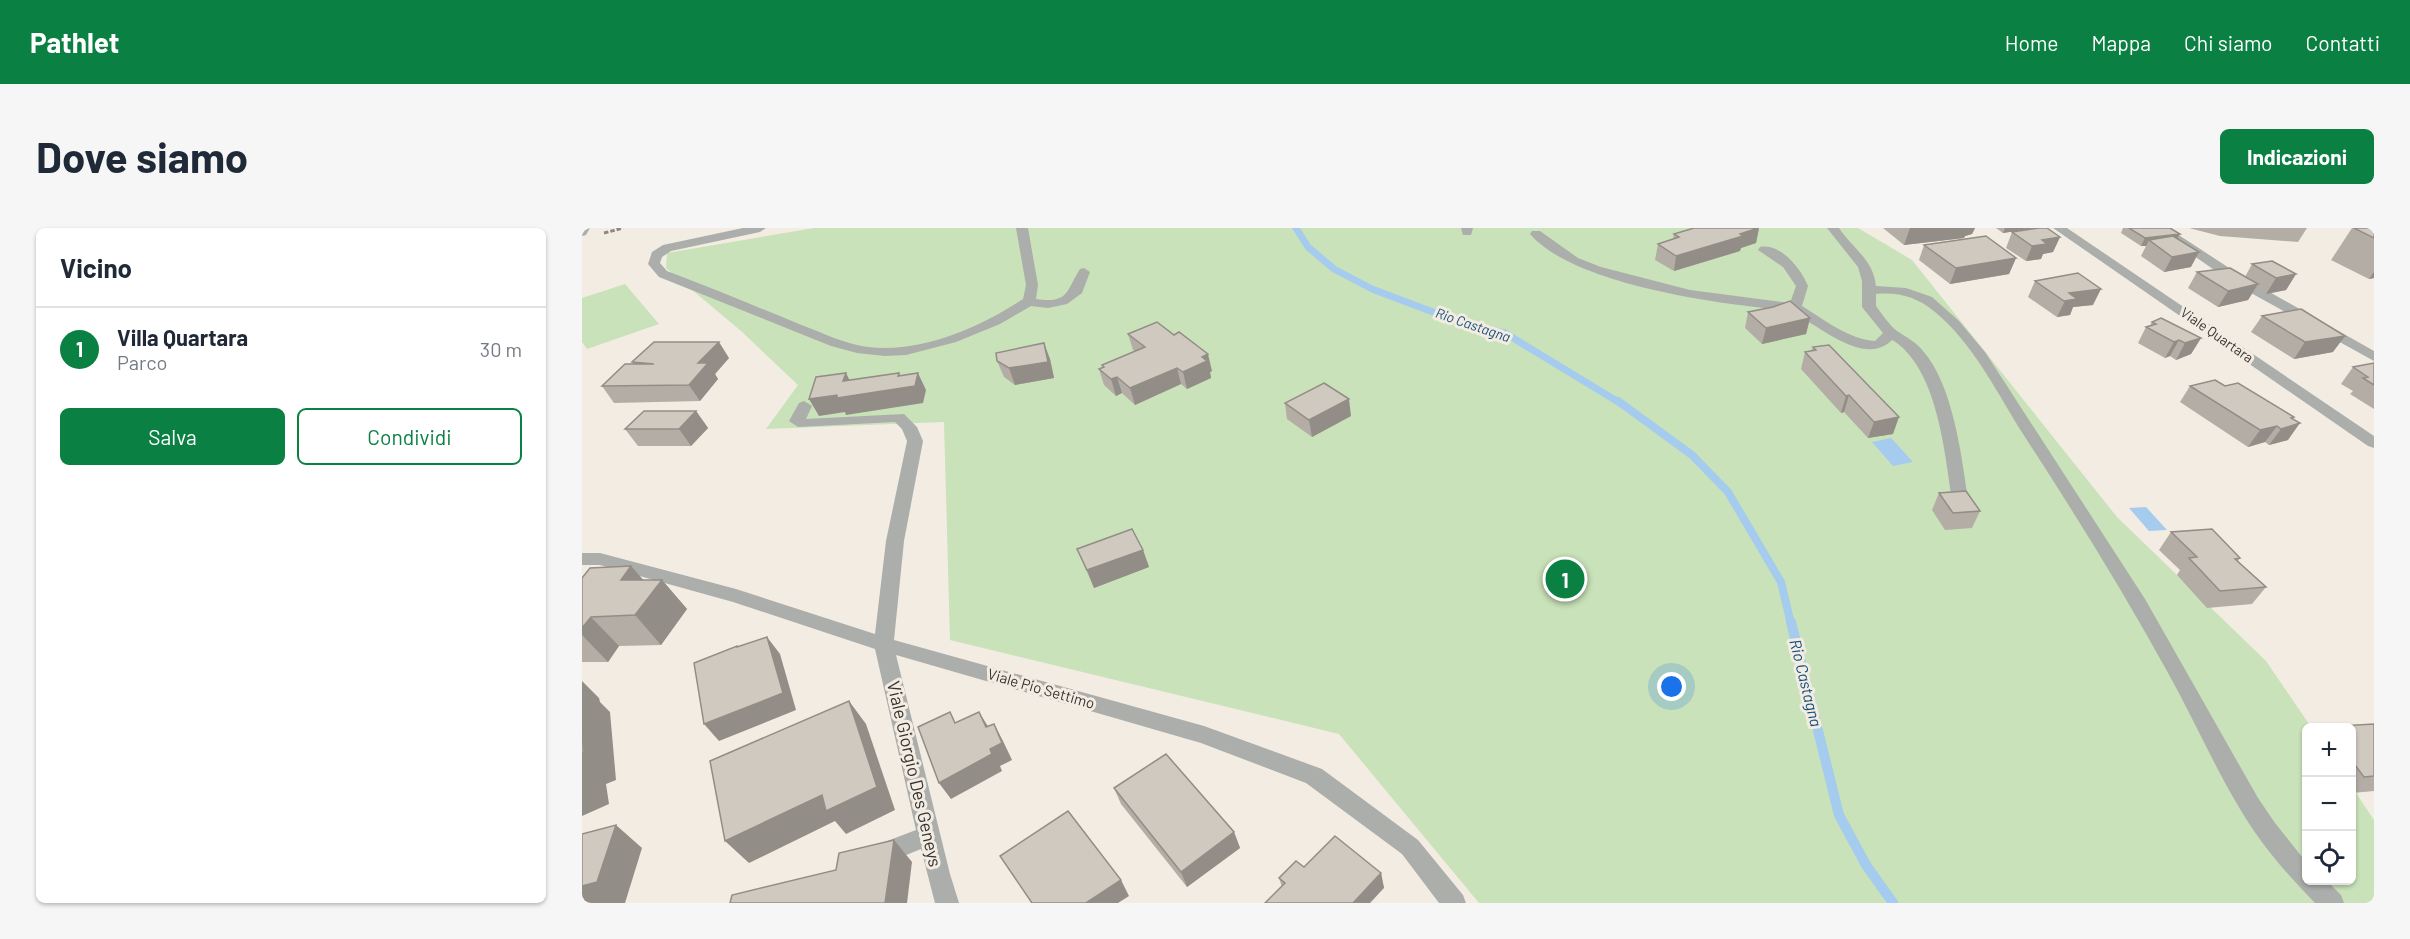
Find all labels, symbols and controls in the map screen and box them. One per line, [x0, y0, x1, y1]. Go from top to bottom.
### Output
text: Pathlet [30, 25, 119, 59]
text: Home [2005, 30, 2058, 55]
text: Mappa [2091, 30, 2151, 55]
text: Chi siamo [2184, 30, 2273, 55]
text: Contatti [2306, 30, 2380, 55]
button: Indicazioni [2220, 129, 2374, 184]
text: Dove siamo [36, 131, 248, 181]
text: Vicino [60, 252, 132, 283]
street label: Viale Quartara [2178, 303, 2257, 366]
water label: Rio Castagna [1433, 304, 1513, 345]
text: Villa Quartara [117, 324, 248, 350]
text: 1 [76, 337, 83, 361]
text: 30 m [480, 337, 522, 361]
text: Parco [117, 350, 167, 374]
button: Salva [60, 408, 285, 465]
button: Condividi [297, 408, 522, 465]
pin: 1 [1546, 556, 1584, 602]
water label: Rio Castagna [1786, 637, 1827, 729]
street label: Viale Pio Settimo [986, 664, 1097, 712]
your location [1657, 672, 1686, 701]
street label: Viale Giorgio Des Geneys [883, 679, 947, 869]
map controls [2302, 723, 2356, 885]
button: + [2302, 723, 2356, 777]
button: − [2302, 777, 2356, 831]
button: locate [2302, 831, 2356, 885]

